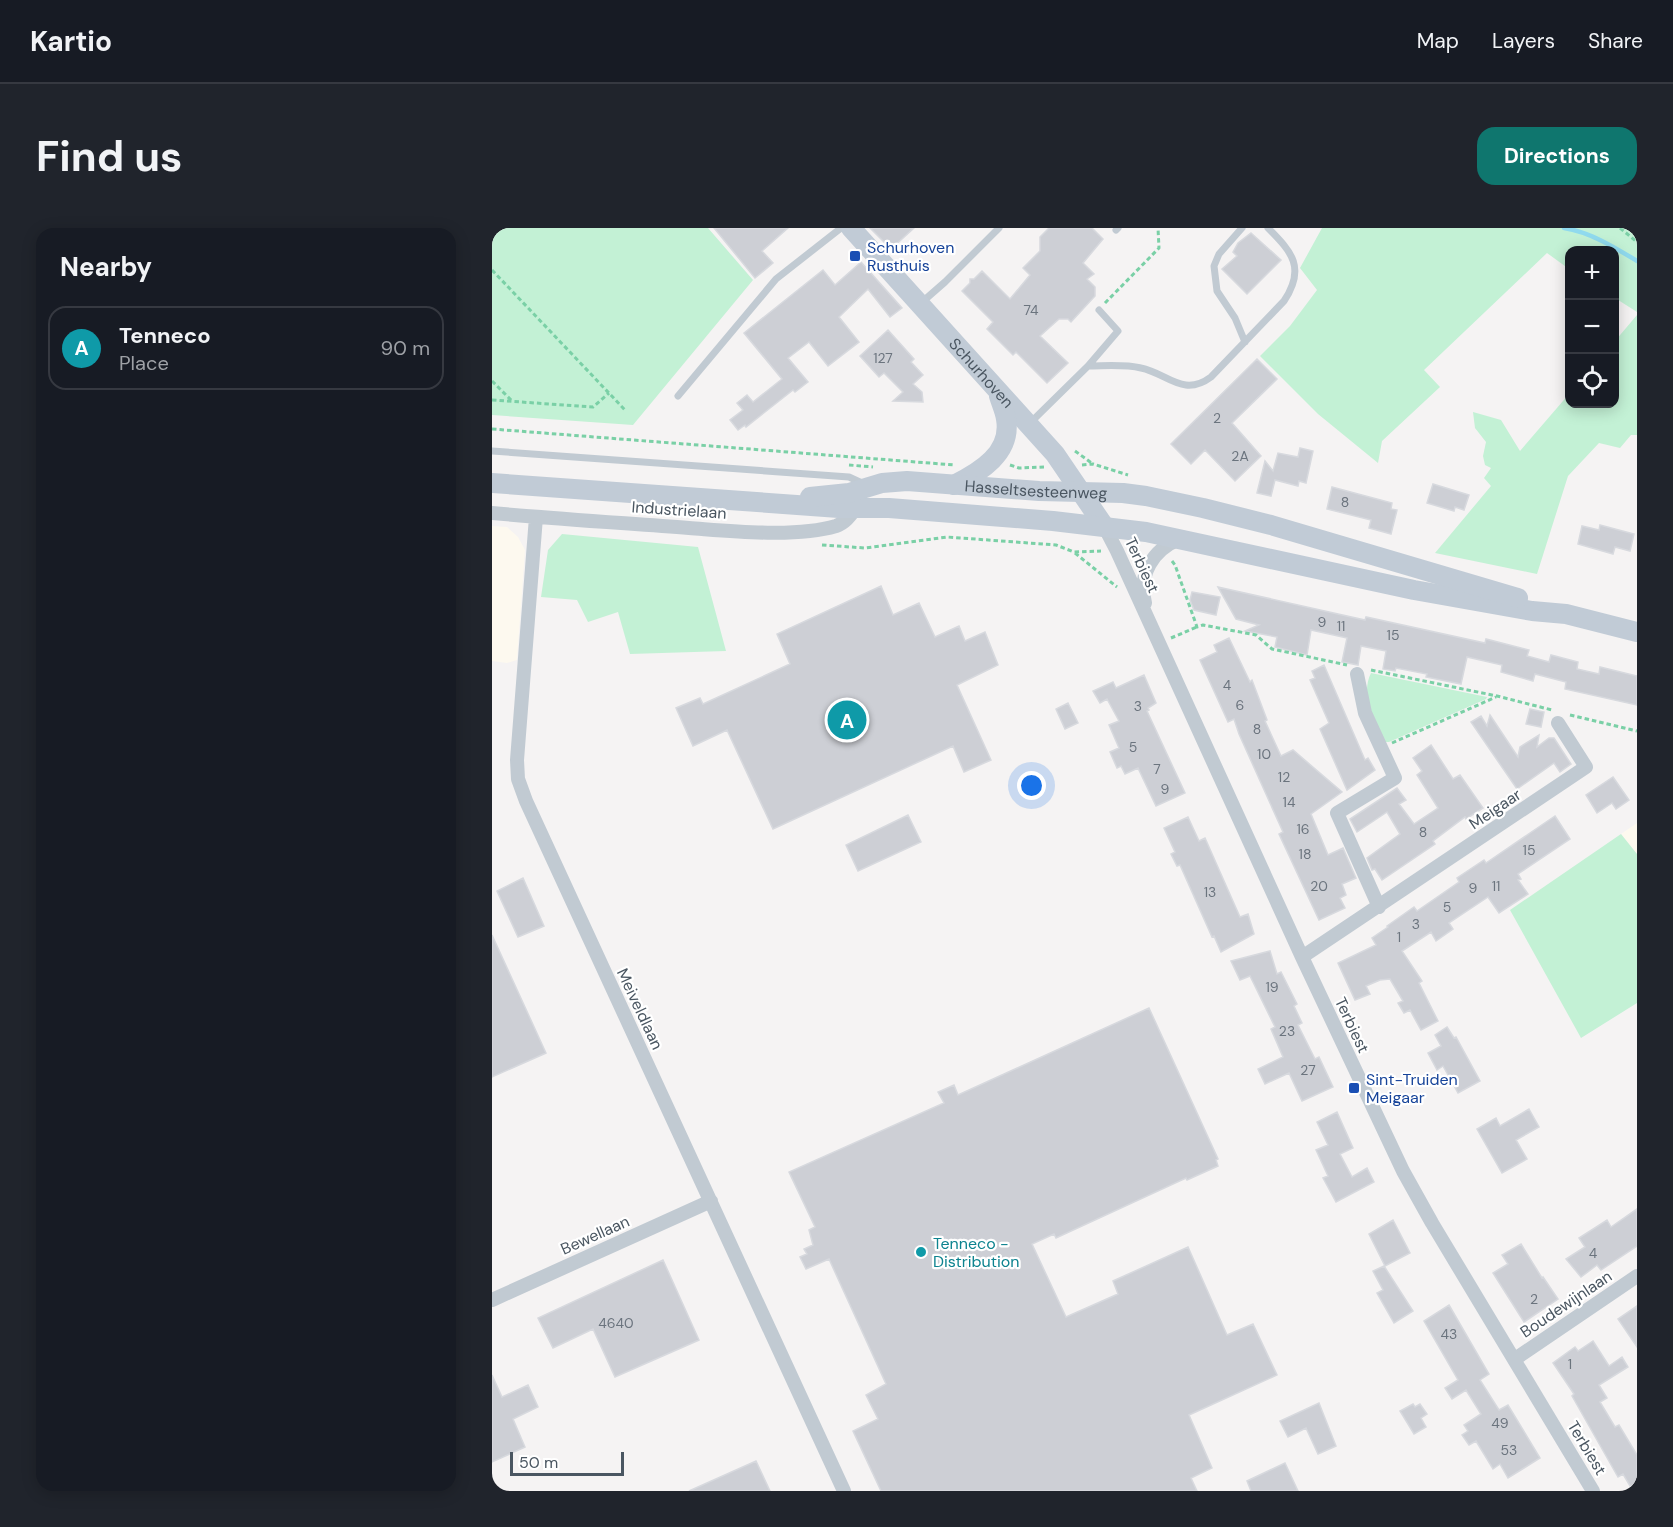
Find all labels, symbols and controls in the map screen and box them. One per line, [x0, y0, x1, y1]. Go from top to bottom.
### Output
text: Kartio [30, 23, 112, 60]
text: Map [1417, 27, 1459, 55]
text: Layers [1492, 27, 1555, 55]
text: Share [1588, 27, 1643, 55]
button: Directions [1477, 127, 1637, 185]
text: Find us [36, 129, 182, 184]
place label: Schurhoven Rusthuis [867, 237, 954, 276]
map controls [1565, 246, 1619, 408]
button: + [1565, 246, 1619, 300]
marker: Schurhoven Rusthuis [848, 249, 862, 263]
text: Nearby [60, 250, 152, 284]
button: − [1565, 300, 1619, 354]
house number: 74 [1023, 301, 1039, 319]
text: Tenneco [119, 321, 211, 350]
street label: Schurhoven [945, 333, 1019, 412]
text: A [74, 335, 89, 361]
text: 90 m [381, 335, 430, 361]
house number: 127 [873, 349, 893, 367]
text: Place [119, 350, 169, 376]
button: locate [1565, 354, 1619, 408]
house number: 2 [1213, 409, 1221, 427]
house number: 2A [1231, 447, 1249, 465]
street label: Hasseltsesteenweg [964, 475, 1108, 503]
house number: 8 [1341, 493, 1349, 511]
street label: Industrielaan [631, 496, 727, 524]
street label: Terbiest [1120, 534, 1164, 596]
house number: 9 [1318, 613, 1327, 631]
house number: 11 [1337, 617, 1345, 635]
house number: 15 [1387, 626, 1399, 644]
house number: 4 [1223, 676, 1232, 694]
house number: 6 [1236, 696, 1244, 714]
house number: 3 [1134, 697, 1142, 715]
pin: A [828, 698, 866, 742]
house number: 8 [1253, 720, 1261, 738]
house number: 5 [1129, 738, 1137, 756]
house number: 10 [1257, 745, 1271, 763]
house number: 7 [1153, 760, 1161, 778]
house number: 12 [1278, 768, 1290, 786]
your location [1017, 771, 1046, 800]
house number: 9 [1161, 780, 1170, 798]
street label: Meigaar [1465, 784, 1525, 834]
house number: 14 [1283, 793, 1296, 811]
house number: 16 [1296, 820, 1310, 838]
house number: 8 [1419, 823, 1427, 841]
house number: 15 [1523, 841, 1535, 859]
house number: 18 [1299, 845, 1311, 863]
house number: 20 [1310, 877, 1328, 895]
house number: 11 [1492, 877, 1500, 895]
house number: 9 [1469, 879, 1478, 897]
house number: 13 [1204, 883, 1216, 901]
house number: 5 [1443, 898, 1451, 916]
house number: 3 [1412, 915, 1420, 933]
house number: 1 [1397, 928, 1401, 946]
street label: Meiveldlaan [612, 965, 668, 1053]
house number: 19 [1265, 978, 1279, 996]
street label: Terbiest [1330, 994, 1374, 1056]
house number: 23 [1279, 1022, 1295, 1040]
house number: 27 [1300, 1061, 1316, 1079]
place label: Sint-Truiden Meigaar [1366, 1069, 1458, 1108]
marker: Sint-Truiden Meigaar [1347, 1081, 1361, 1095]
street label: Bewellaan [557, 1211, 633, 1259]
place label: Tenneco - Distribution [933, 1233, 1020, 1272]
house number: 4 [1589, 1244, 1598, 1262]
marker: Tenneco - Distribution [914, 1245, 928, 1259]
street label: Boudewijnlaan [1516, 1266, 1616, 1342]
house number: 2 [1530, 1290, 1538, 1308]
house number: 4640 [598, 1314, 634, 1332]
house number: 43 [1441, 1325, 1457, 1343]
house number: 1 [1568, 1355, 1572, 1373]
house number: 49 [1491, 1414, 1509, 1432]
street label: Terbiest [1563, 1417, 1611, 1479]
house number: 53 [1501, 1441, 1517, 1459]
scale bar [510, 1449, 624, 1476]
text: 50 m [519, 1452, 558, 1473]

